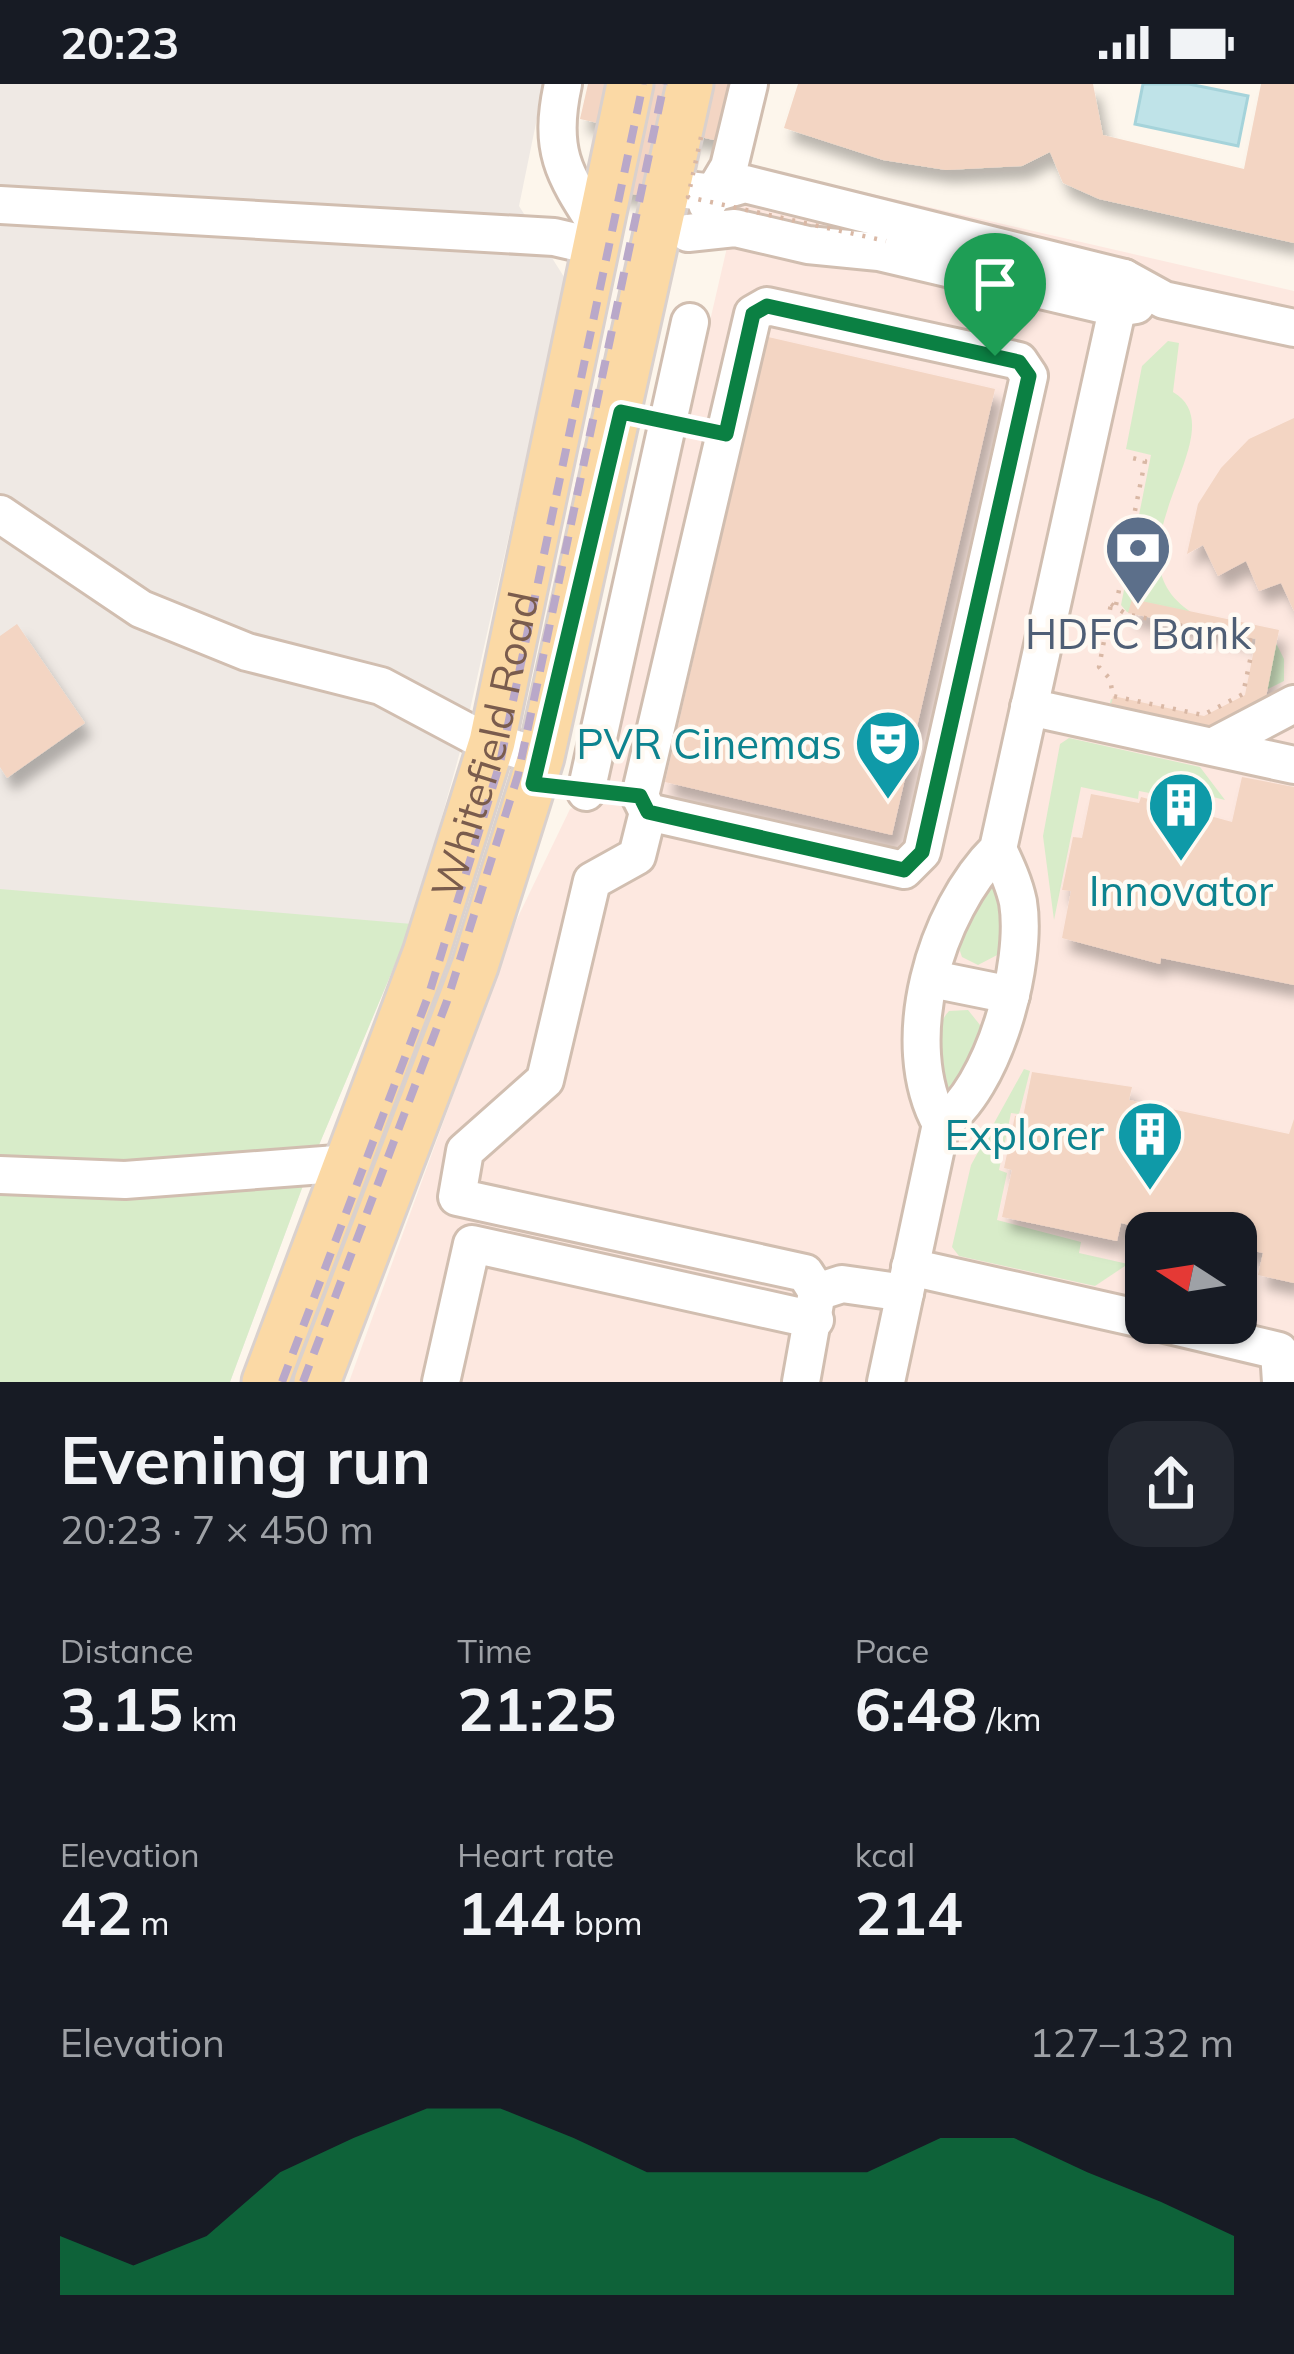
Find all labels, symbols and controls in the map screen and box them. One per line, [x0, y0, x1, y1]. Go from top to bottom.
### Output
text: 20:23 [60, 14, 179, 70]
pin [944, 233, 1046, 356]
icon: arrive [962, 251, 1028, 317]
bank icon: HDFC Bank [1103, 513, 1173, 607]
street label: Whitefield Road [418, 587, 549, 904]
place label: HDFC Bank [1025, 607, 1251, 660]
theatre icon: PVR Cinemas [853, 708, 923, 802]
place label: PVR Cinemas [576, 717, 842, 770]
building icon: Innovator [1146, 770, 1216, 864]
place label: Innovator [1089, 864, 1274, 917]
building icon: Explorer [1115, 1099, 1185, 1193]
place label: Explorer [945, 1108, 1105, 1161]
north arrow [1125, 1212, 1257, 1344]
map controls [1125, 1212, 1257, 1344]
text: Evening run [60, 1418, 431, 1501]
button: share [1108, 1421, 1234, 1547]
text: 20:23 · 7 × 450 m [60, 1505, 374, 1554]
text: Distance [60, 1630, 193, 1671]
text: Time [457, 1630, 532, 1671]
text: Pace [855, 1630, 929, 1671]
text: 3.15 [60, 1671, 183, 1746]
text: 21:25 [457, 1671, 616, 1746]
text: 6:48 [855, 1671, 978, 1746]
text: km [183, 1698, 237, 1739]
text: /km [978, 1698, 1041, 1739]
text: Elevation [60, 1834, 200, 1875]
text: Heart rate [457, 1834, 614, 1875]
text: kcal [855, 1834, 915, 1875]
text: 42 [60, 1875, 132, 1950]
text: 144 [457, 1875, 565, 1950]
text: 214 [855, 1875, 963, 1950]
text: m [132, 1902, 170, 1943]
text: bpm [565, 1902, 643, 1943]
text: Elevation [60, 2018, 225, 2067]
text: 127–132 m [1029, 2018, 1234, 2067]

